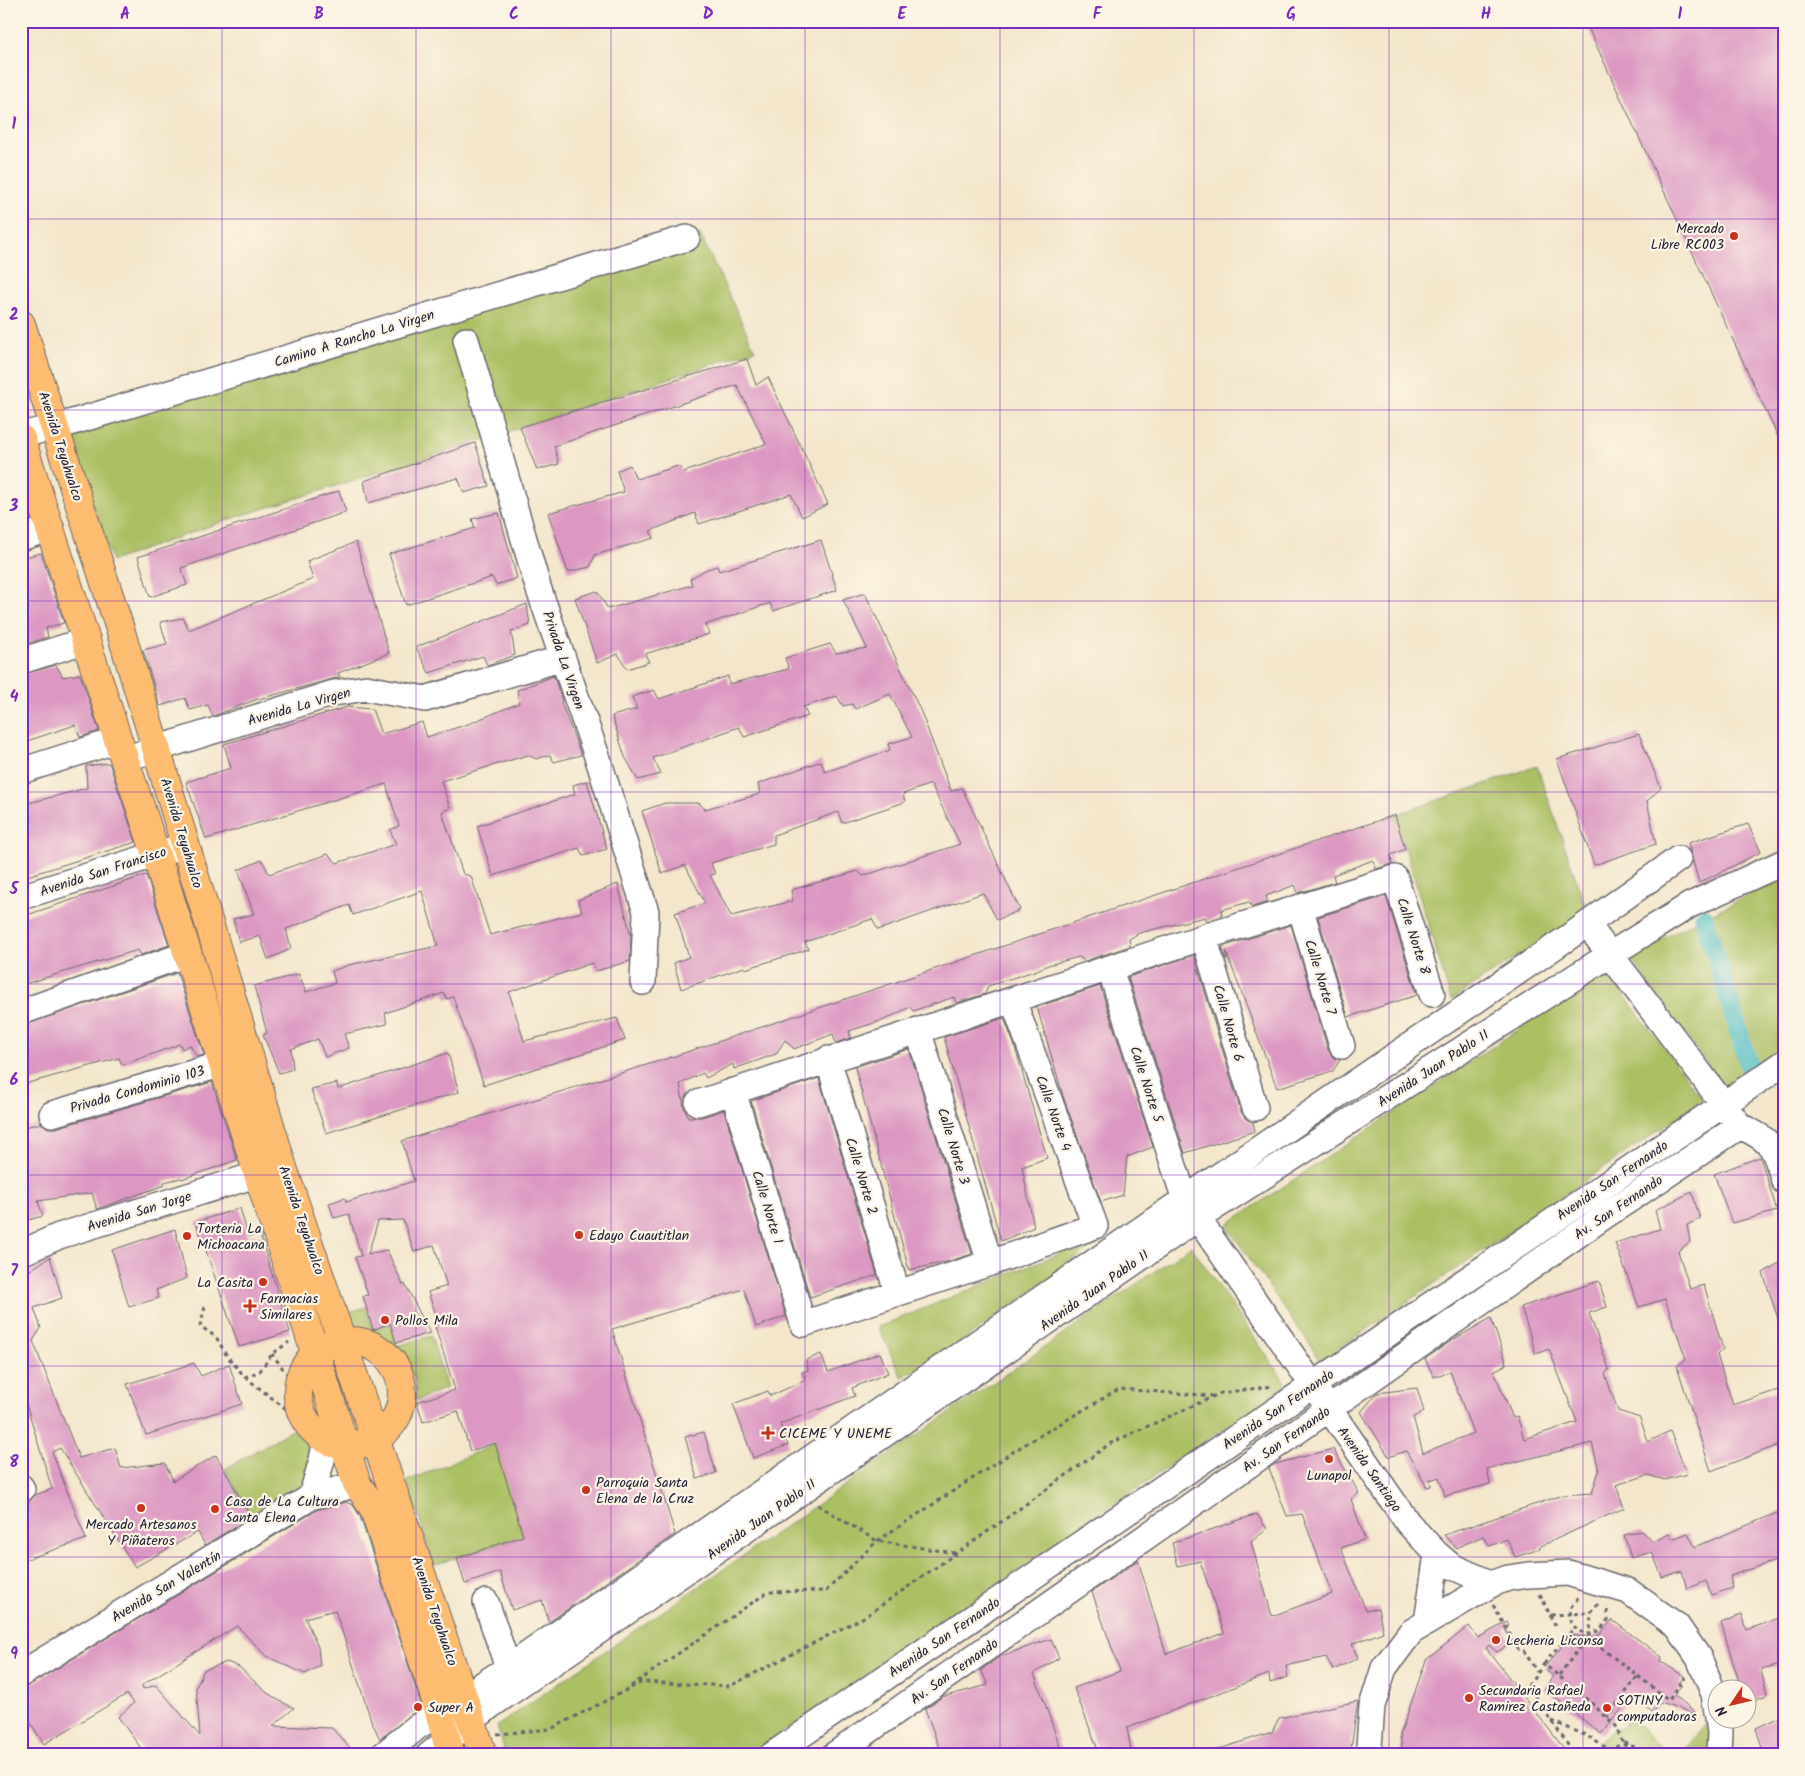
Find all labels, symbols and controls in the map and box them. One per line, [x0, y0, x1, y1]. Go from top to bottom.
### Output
text: A [120, 2, 130, 27]
text: B [314, 2, 324, 27]
text: C [509, 2, 519, 27]
text: D [703, 2, 714, 27]
text: E [898, 2, 908, 27]
text: F [1093, 2, 1103, 27]
text: G [1286, 2, 1296, 27]
text: H [1481, 2, 1491, 27]
text: I [1678, 2, 1683, 27]
text: 1 [12, 112, 17, 137]
place label: Mercado Libre RC003 [1651, 218, 1724, 256]
marker: Mercado Libre RC003 [1728, 230, 1740, 242]
text: 2 [9, 303, 19, 328]
street label: Camino A Rancho La Virgen [271, 304, 437, 374]
street label: Avenida Teyahualco [32, 388, 88, 504]
text: 3 [9, 494, 19, 519]
street label: Privada La Virgen [536, 608, 590, 713]
street label: Avenida La Virgen [245, 682, 353, 732]
text: 4 [10, 685, 19, 710]
street label: Avenida Teyahualco [154, 775, 208, 891]
street label: Avenida San Francisco [37, 841, 169, 903]
text: 5 [9, 877, 20, 902]
street label: Calle Norte 8 [1390, 895, 1436, 978]
street label: Calle Norte 7 [1298, 937, 1342, 1018]
street label: Calle Norte 6 [1207, 982, 1250, 1064]
street label: Avenida Juan Pablo II [1373, 1024, 1494, 1113]
street label: Calle Norte 5 [1123, 1043, 1169, 1127]
street label: Privada Condominio 103 [67, 1060, 207, 1120]
text: 6 [10, 1068, 19, 1093]
street label: Calle Norte 4 [1029, 1072, 1077, 1155]
street label: Calle Norte 3 [931, 1105, 975, 1188]
street label: Calle Norte 2 [839, 1135, 883, 1218]
street label: Avenida San Fernando [1552, 1135, 1673, 1227]
street label: Avenida Teyahualco [272, 1163, 330, 1278]
street label: Calle Norte 1 [745, 1168, 789, 1247]
street label: Av. San Fernando [1569, 1170, 1668, 1246]
street label: Avenida San Jorge [84, 1185, 195, 1238]
place label: Torteria La Michoacana [197, 1218, 265, 1256]
place label: Edayo Cuautitlan [589, 1225, 689, 1247]
marker: Edayo Cuautitlan [573, 1229, 585, 1241]
marker: Torteria La Michoacana [181, 1230, 193, 1242]
street label: Avenida Juan Pablo II [1035, 1245, 1154, 1337]
text: 7 [10, 1259, 18, 1284]
place label: La Casita [197, 1272, 253, 1294]
marker: La Casita [257, 1276, 269, 1288]
place label: Farmacias Similares [260, 1288, 318, 1326]
marker: Farmacias Similares [244, 1300, 256, 1312]
place label: Pollos Mila [395, 1310, 458, 1332]
marker: Pollos Mila [379, 1314, 391, 1326]
street label: Avenida San Fernando [1218, 1364, 1339, 1456]
street label: Av. San Fernando [1238, 1401, 1335, 1479]
street label: Avenida Santiago [1331, 1422, 1407, 1517]
place label: CICEME Y UNEME [779, 1423, 893, 1445]
marker: CICEME Y UNEME [761, 1426, 775, 1440]
text: 8 [9, 1450, 19, 1475]
marker: Lunapol [1323, 1453, 1335, 1465]
place label: Lunapol [1307, 1465, 1352, 1487]
place label: Parroquia Santa Elena de la Cruz [596, 1472, 694, 1510]
street label: Avenida Juan Pablo II [702, 1474, 821, 1566]
marker: Parroquia Santa Elena de la Cruz [580, 1484, 592, 1496]
place label: Casa de La Cultura Santa Elena [225, 1491, 339, 1529]
marker: Mercado Artesanos Y Piñateros [135, 1502, 147, 1514]
marker: Casa de La Cultura Santa Elena [209, 1503, 221, 1515]
place label: Mercado Artesanos Y Piñateros [86, 1514, 196, 1552]
street label: Avenida San Valentín [107, 1545, 226, 1629]
street label: Avenida Teyahualco [405, 1554, 463, 1669]
street label: Avenida San Fernando [884, 1592, 1005, 1684]
place label: Lecheria Liconsa [1506, 1630, 1604, 1652]
street label: Av. San Fernando [906, 1633, 1003, 1711]
marker: Lecheria Liconsa [1490, 1634, 1502, 1646]
text: 9 [10, 1642, 18, 1667]
north arrow [1708, 1678, 1758, 1728]
place label: Secundaria Rafael Ramirez Castañeda [1479, 1680, 1591, 1718]
place label: SOTINY computadoras [1617, 1690, 1697, 1728]
marker: Secundaria Rafael Ramirez Castañeda [1463, 1692, 1475, 1704]
place label: Super A [428, 1697, 474, 1719]
marker: Super A [412, 1701, 424, 1713]
text: N [1711, 1701, 1734, 1721]
marker: SOTINY computadoras [1601, 1702, 1613, 1714]

